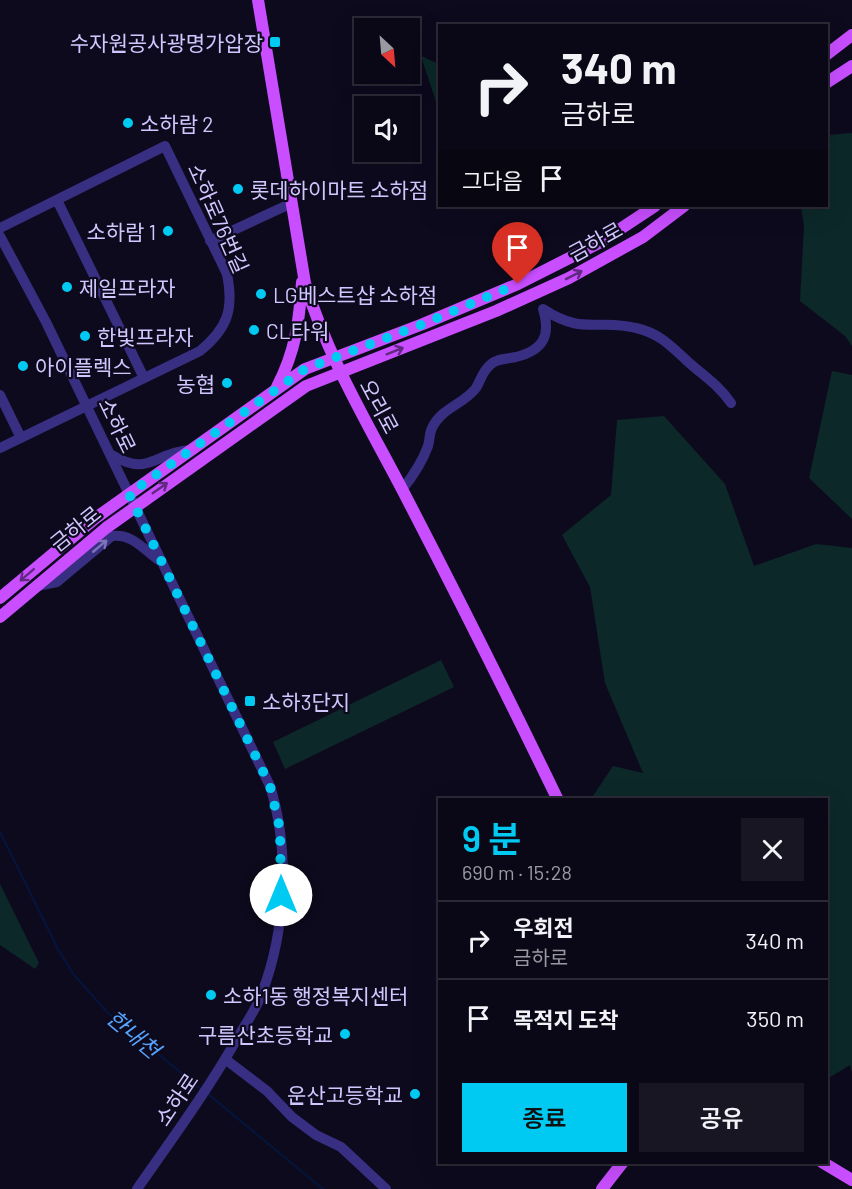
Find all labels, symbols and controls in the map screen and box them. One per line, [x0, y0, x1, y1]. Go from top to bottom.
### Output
north arrow [354, 18, 420, 84]
map controls [354, 18, 420, 162]
place label: 수자원공사광명가압장 [70, 30, 263, 55]
marker: 수자원공사광명가압장 [268, 35, 282, 49]
text: 340 m [561, 42, 677, 92]
icon: right [462, 48, 540, 126]
button: sound [354, 96, 420, 162]
text: 금하로 [561, 97, 636, 129]
place label: 소하람 2 [140, 111, 213, 136]
marker: 소하람 2 [121, 116, 135, 130]
street label: 소하로76번길 [184, 159, 254, 277]
icon: arrive [535, 162, 568, 195]
text: 그다음 [462, 167, 523, 193]
place label: 롯데하이마트 소하점 [250, 177, 428, 202]
marker: 롯데하이마트 소하점 [231, 182, 245, 196]
street label: 금하로 [564, 216, 626, 266]
place label: 소하람 1 [86, 219, 156, 244]
pin [492, 222, 543, 284]
marker: 소하람 1 [161, 224, 175, 238]
icon: arrive [501, 231, 534, 264]
one-way arrow [565, 269, 582, 281]
place label: 제일프라자 [79, 275, 176, 300]
marker: 제일프라자 [60, 280, 74, 294]
place label: LG베스트샵 소하점 [273, 282, 437, 307]
marker: LG베스트샵 소하점 [254, 287, 268, 301]
place label: CL타워 [266, 318, 329, 343]
marker: CL타워 [247, 323, 261, 337]
place label: 한빛프라자 [97, 324, 194, 349]
marker: 한빛프라자 [78, 329, 92, 343]
one-way arrow [385, 345, 403, 356]
place label: 아이플렉스 [35, 354, 132, 379]
marker: 아이플렉스 [16, 359, 30, 373]
place label: 농협 [176, 371, 215, 396]
street label: 오리로 [355, 375, 405, 437]
marker: 농협 [220, 376, 234, 390]
street label: 소하로 [94, 393, 142, 457]
one-way arrow [152, 482, 168, 494]
street label: 금하로 [45, 500, 105, 556]
one-way arrow [92, 539, 107, 553]
one-way arrow [20, 568, 35, 582]
place label: 소하3단지 [262, 689, 350, 714]
marker: 소하3단지 [243, 694, 257, 708]
text: 9 분 [462, 816, 521, 859]
button: close [741, 818, 804, 881]
text: 690 m · 15:28 [462, 860, 572, 884]
position arrow [249, 863, 313, 927]
text: 우회전 [513, 914, 574, 940]
icon: right [462, 924, 495, 957]
text: 340 m [746, 927, 804, 953]
text: 금하로 [513, 945, 568, 969]
place label: 소하1동 행정복지센터 [223, 983, 408, 1008]
marker: 소하1동 행정복지센터 [204, 988, 218, 1002]
icon: arrive [462, 1002, 495, 1035]
water label: 한내천 [102, 1004, 168, 1064]
text: 350 m [746, 1005, 804, 1031]
text: 목적지 도착 [513, 1006, 619, 1032]
place label: 구름산초등학교 [198, 1022, 333, 1047]
marker: 구름산초등학교 [338, 1027, 352, 1041]
street label: 소하로 [149, 1068, 203, 1130]
place label: 운산고등학교 [287, 1082, 403, 1107]
button: 종료 [462, 1083, 627, 1152]
button: 공유 [639, 1083, 804, 1152]
marker: 운산고등학교 [408, 1087, 422, 1101]

